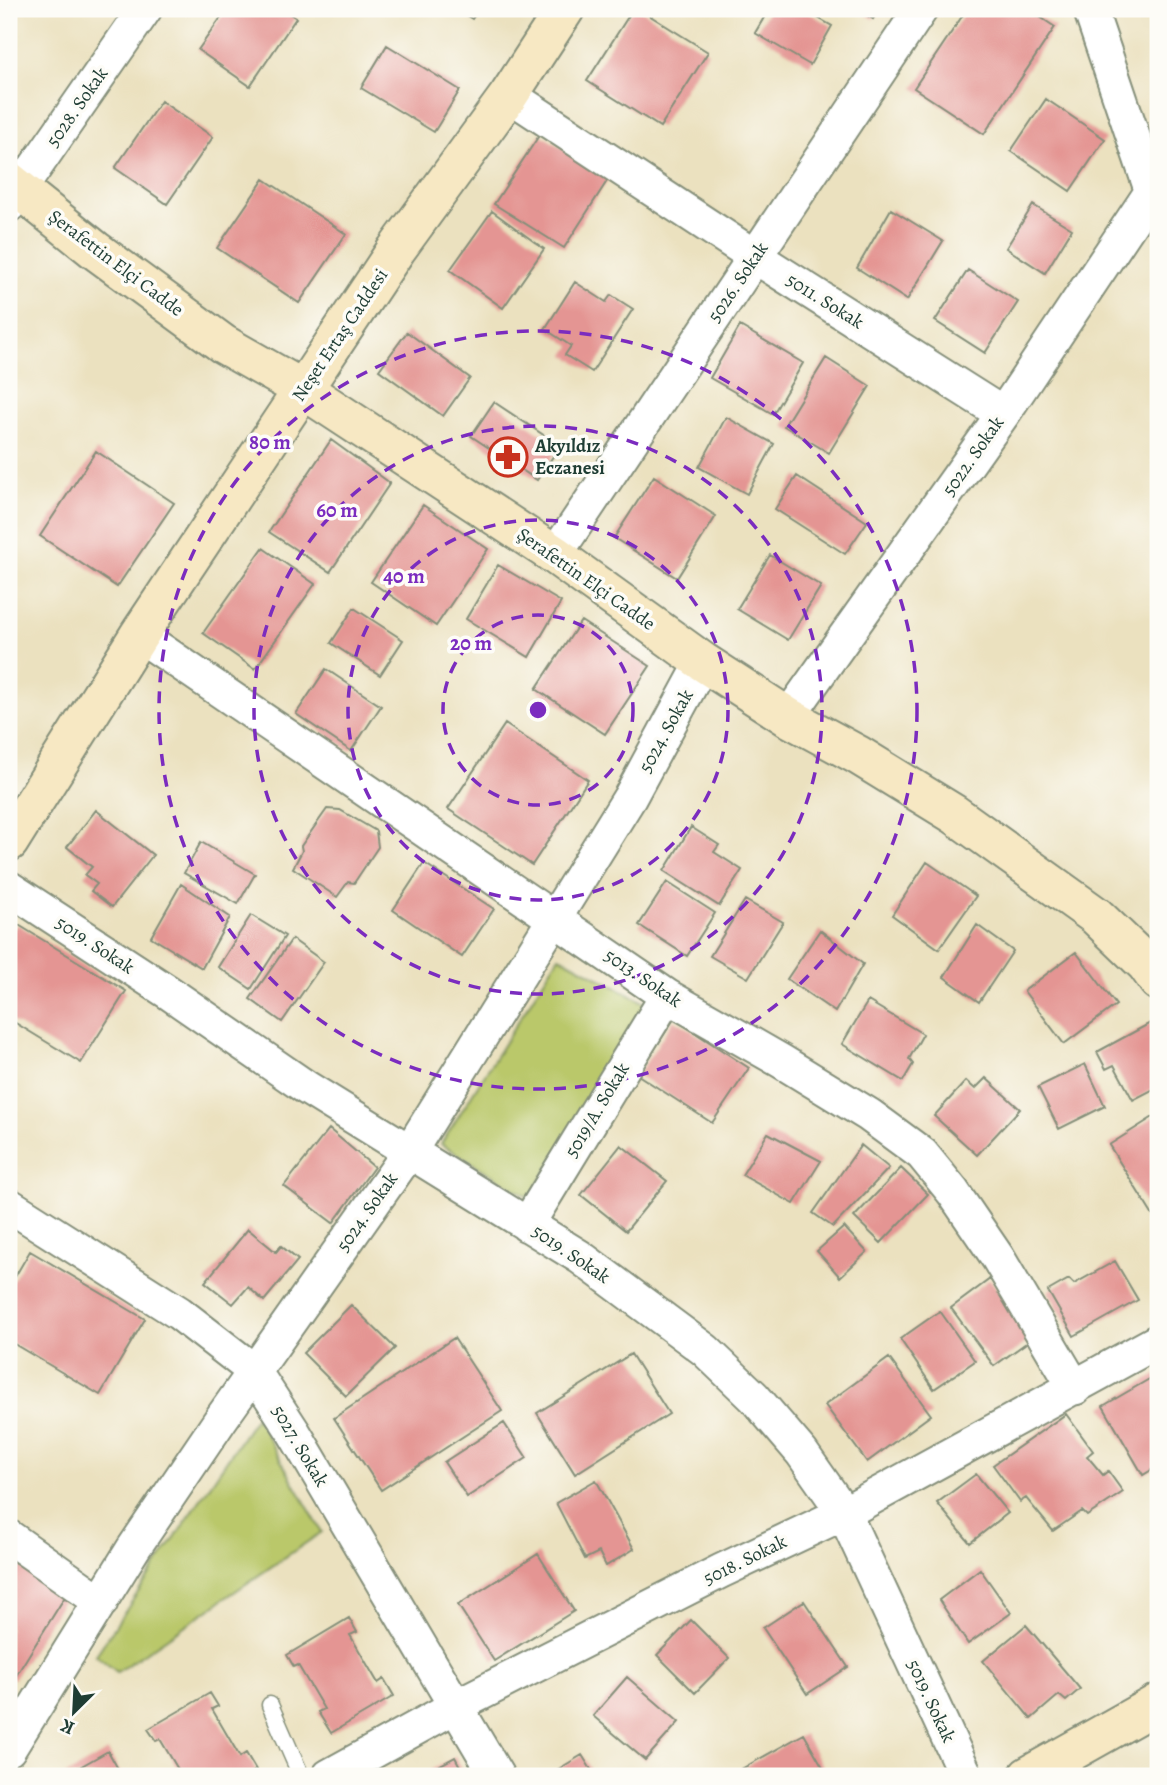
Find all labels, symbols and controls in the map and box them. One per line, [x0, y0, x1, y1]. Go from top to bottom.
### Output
street label: 5028. Sokak [40, 61, 114, 152]
street label: Şerafettin Elçi Cadde [43, 203, 189, 323]
street label: 5026. Sokak [702, 236, 775, 327]
street label: Neşet Ertaş Caddesi [286, 263, 394, 407]
street label: 5011. Sokak [781, 267, 869, 335]
street label: 5022. Sokak [936, 410, 1010, 501]
text: 80 m [249, 428, 291, 456]
place label: Akyıldız Eczanesi [534, 433, 605, 481]
pharmacy icon: Akyıldız Eczanesi [487, 436, 529, 478]
text: 60 m [316, 496, 358, 524]
street label: Şerafettin Elçi Cadde [512, 521, 660, 637]
text: 40 m [383, 562, 425, 590]
text: 20 m [450, 629, 492, 657]
street label: 5024. Sokak [632, 684, 700, 777]
centre of rings [526, 698, 550, 722]
street label: 5019. Sokak [51, 910, 140, 980]
street label: 5013. Sokak [599, 943, 687, 1014]
street label: 5019/A. Sokak [558, 1057, 636, 1162]
street label: 5024. Sokak [330, 1167, 404, 1257]
street label: 5019. Sokak [527, 1218, 616, 1290]
street label: 5027. Sokak [265, 1400, 335, 1492]
street label: 5018. Sokak [699, 1528, 792, 1591]
street label: 5019. Sokak [900, 1655, 962, 1747]
north arrow [38, 1676, 108, 1746]
text: K [56, 1712, 78, 1741]

